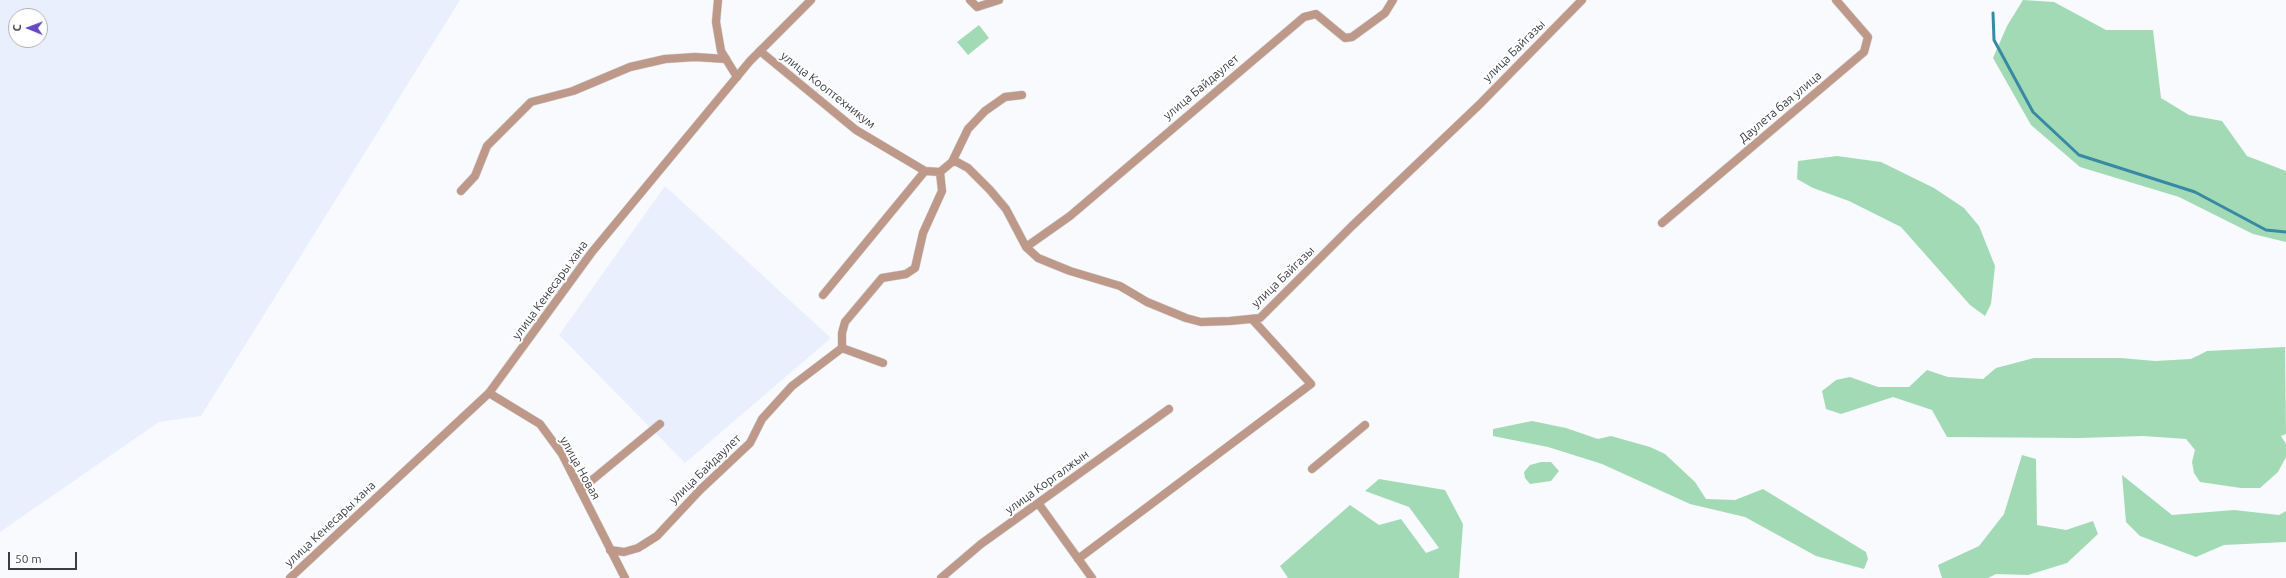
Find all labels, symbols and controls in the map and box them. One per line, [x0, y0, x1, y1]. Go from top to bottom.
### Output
north arrow [8, 8, 48, 48]
street label: улица Байгазы [1480, 17, 1548, 85]
text: С [11, 24, 23, 31]
street label: улица Кооптехникум [778, 48, 878, 132]
street label: улица Байдаулет [1160, 51, 1242, 123]
street label: Даулета бая улица [1736, 68, 1824, 146]
street label: улица Кенесары хана [509, 238, 591, 342]
street label: улица Байгазы [1249, 243, 1317, 311]
street label: улица Байдаулет [666, 431, 744, 507]
street label: улица Новая [557, 434, 603, 502]
street label: улица Коргалжын [1002, 447, 1092, 517]
street label: улица Кенесары хана [282, 478, 378, 570]
scale bar [10, 544, 79, 570]
text: 50 m [15, 552, 42, 565]

